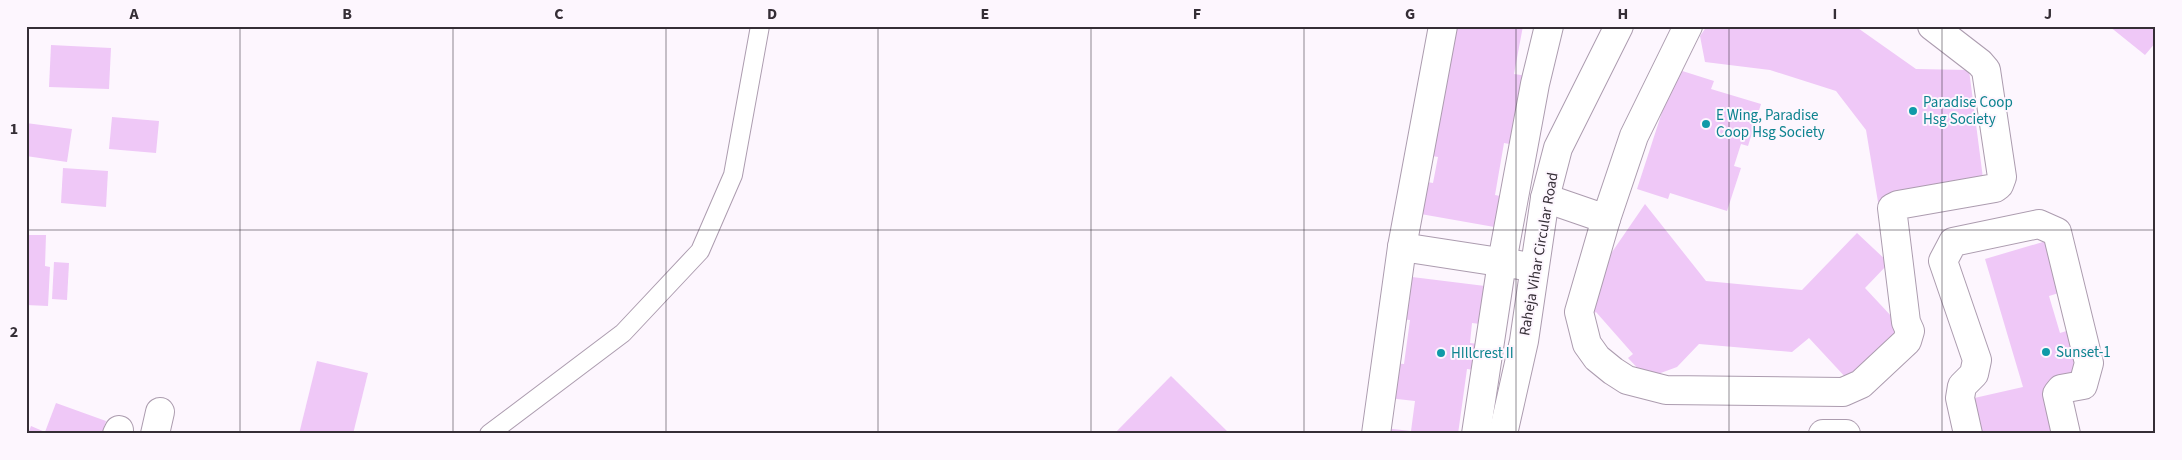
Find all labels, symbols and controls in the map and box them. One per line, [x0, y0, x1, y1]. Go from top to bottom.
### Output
text: A [128, 3, 139, 25]
text: B [342, 3, 352, 25]
text: C [554, 3, 564, 25]
text: D [767, 3, 777, 25]
text: E [981, 3, 989, 25]
text: F [1193, 3, 1201, 25]
text: G [1405, 3, 1415, 25]
text: H [1618, 3, 1628, 25]
text: I [1833, 3, 1837, 25]
text: J [2044, 3, 2052, 25]
place label: Paradise Coop Hsg Society [1923, 92, 2013, 130]
place label: E Wing, Paradise Coop Hsg Society [1716, 105, 1825, 143]
marker: Paradise Coop Hsg Society [1907, 105, 1919, 117]
text: 1 [10, 118, 18, 140]
marker: E Wing, Paradise Coop Hsg Society [1700, 118, 1712, 130]
street label: Raheja Vihar Circular Road [1514, 171, 1564, 337]
text: 2 [10, 321, 18, 343]
place label: Sunset-1 [2056, 342, 2111, 363]
place label: HIllcrest II [1451, 343, 1514, 364]
marker: Sunset-1 [2040, 346, 2052, 358]
marker: HIllcrest II [1435, 347, 1447, 359]

